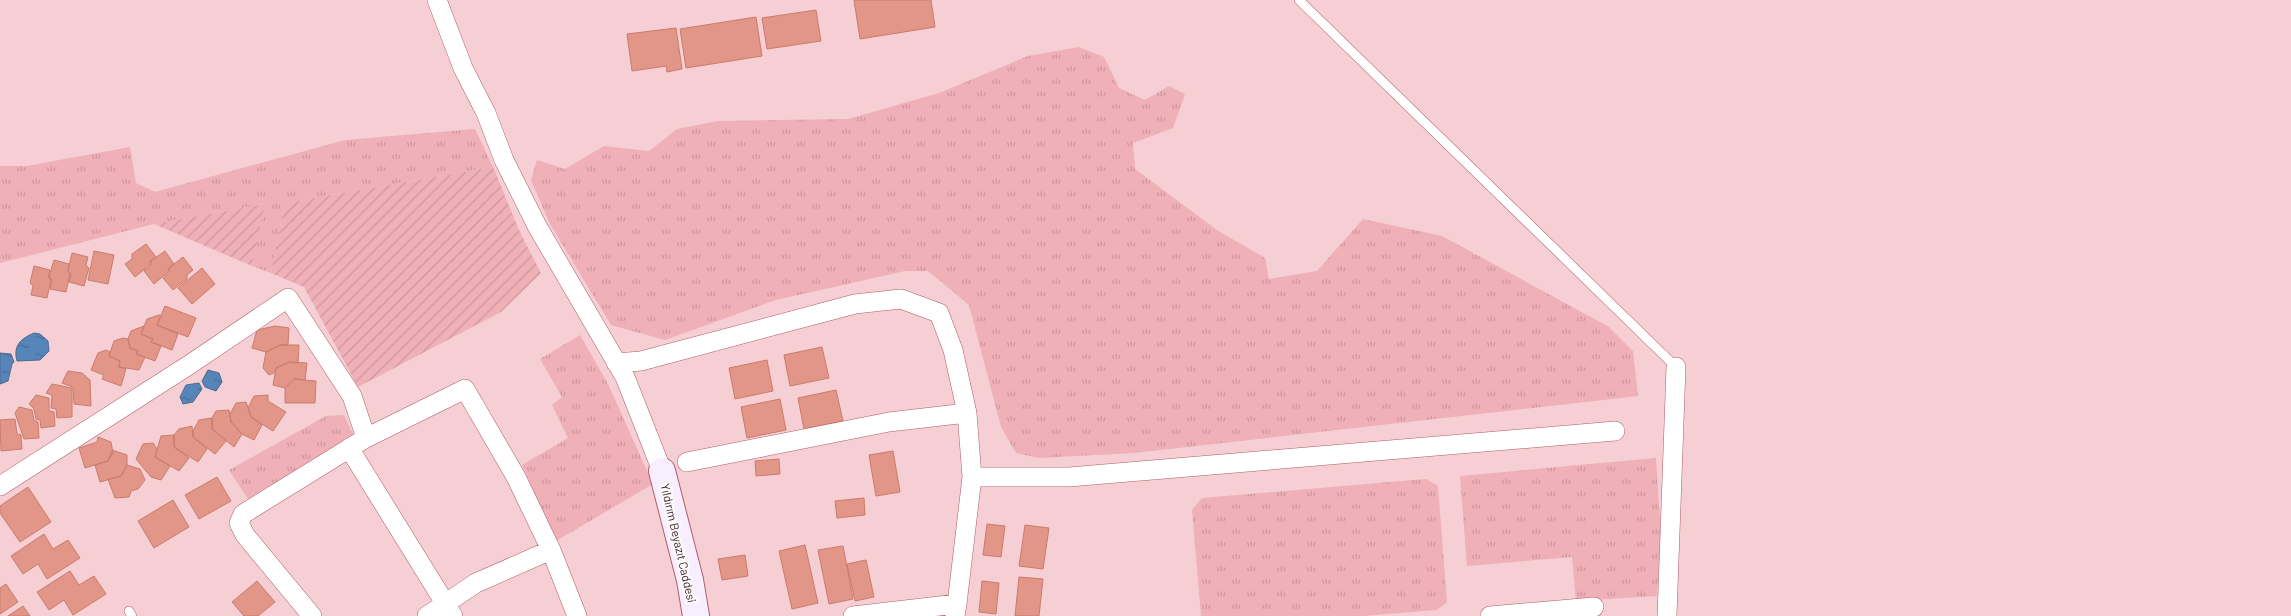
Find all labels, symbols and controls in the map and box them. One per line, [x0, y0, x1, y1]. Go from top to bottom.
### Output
street label: Yıldırım Beyazıt Caddesi [658, 482, 700, 604]

